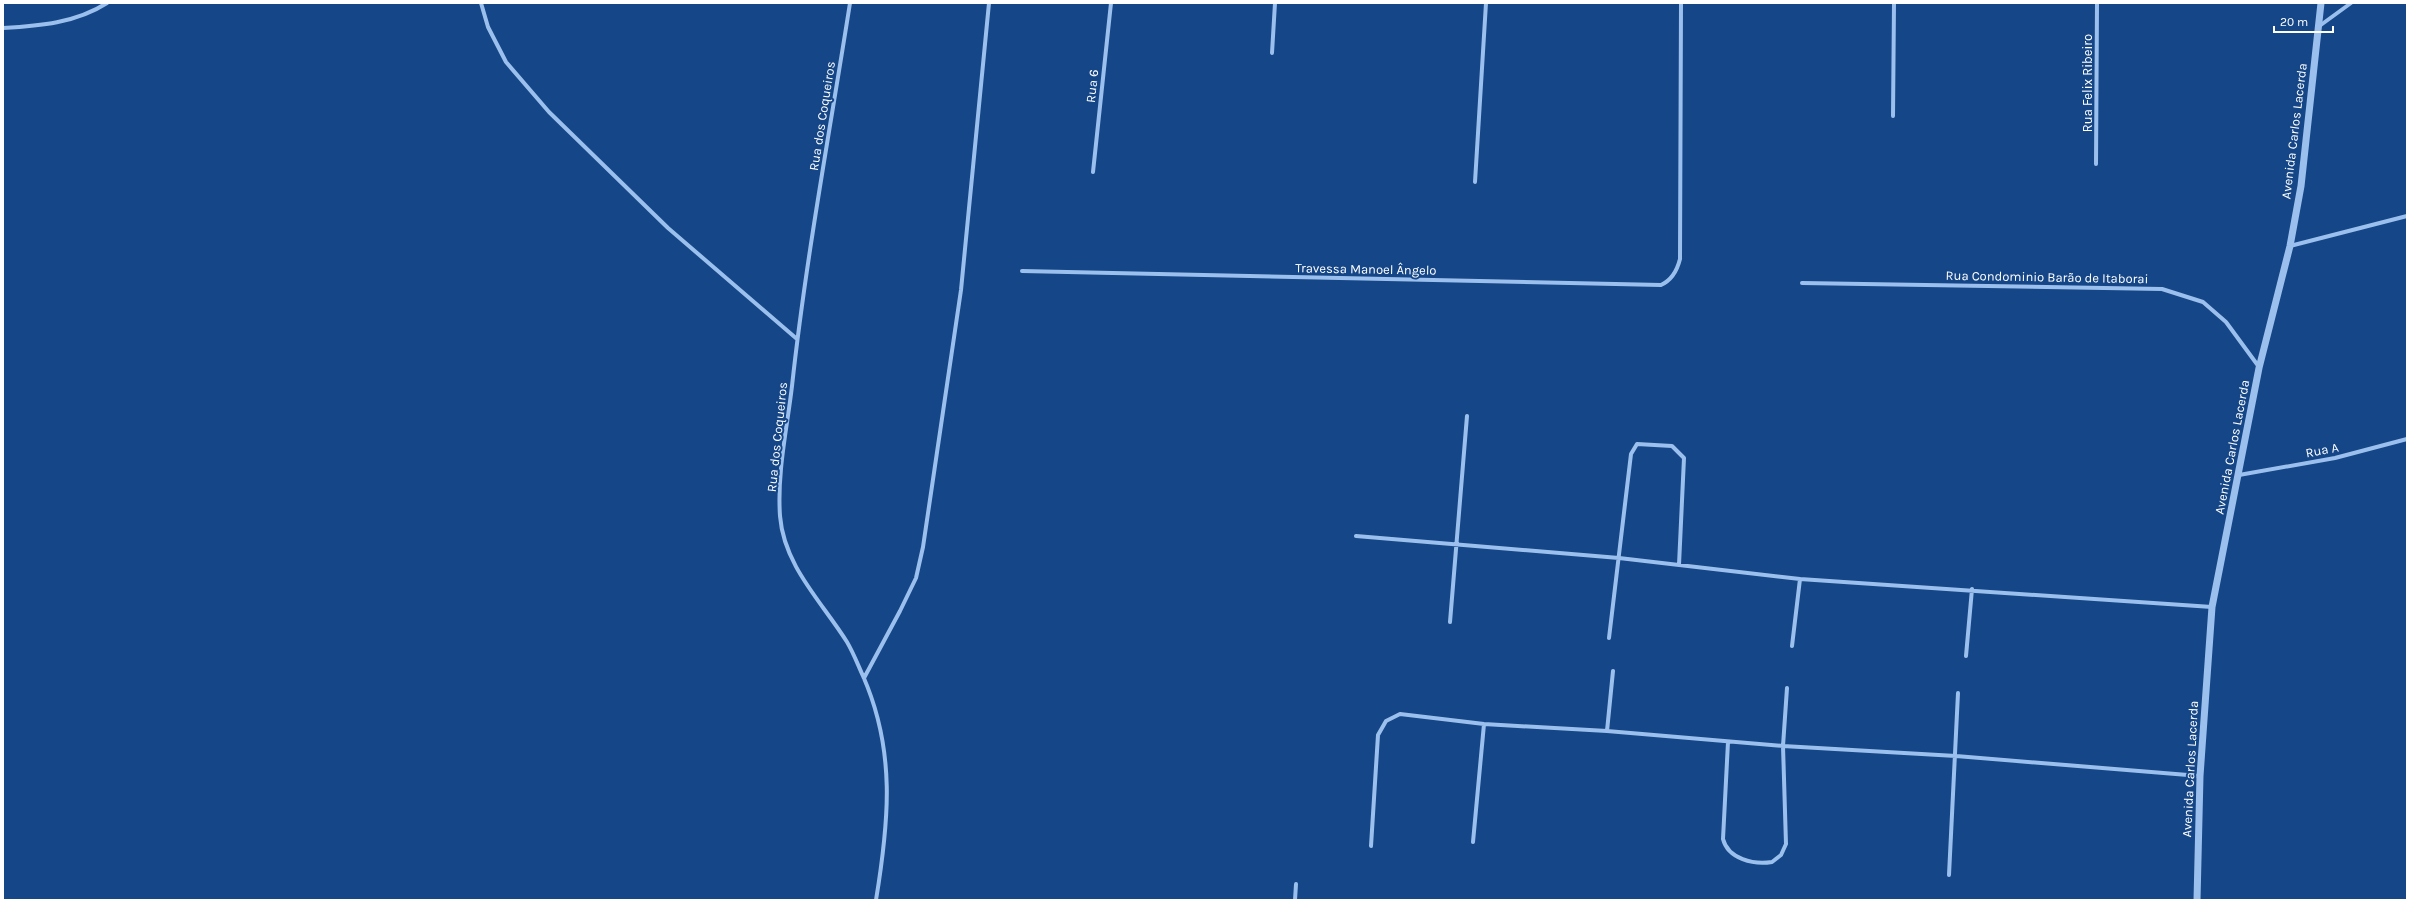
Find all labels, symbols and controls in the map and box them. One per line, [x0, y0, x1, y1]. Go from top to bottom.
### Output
scale bar [2274, 8, 2333, 34]
text: 20 m [2280, 15, 2308, 29]
street label: Rua Felix Ribeiro [2080, 34, 2095, 132]
street label: Rua dos Coqueiros [806, 60, 839, 172]
street label: Avenida Carlos Lacerda [2278, 62, 2310, 200]
street label: Rua 6 [1083, 69, 1101, 103]
street label: Travessa Manoel Ângelo [1295, 259, 1437, 278]
street label: Rua Condominio Barão de Itaborai [1946, 268, 2148, 286]
street label: Avenida Carlos Lacerda [2212, 378, 2252, 516]
street label: Rua dos Coqueiros [764, 381, 791, 493]
street label: Rua A [2304, 439, 2340, 461]
street label: Avenida Carlos Lacerda [2179, 700, 2201, 838]

